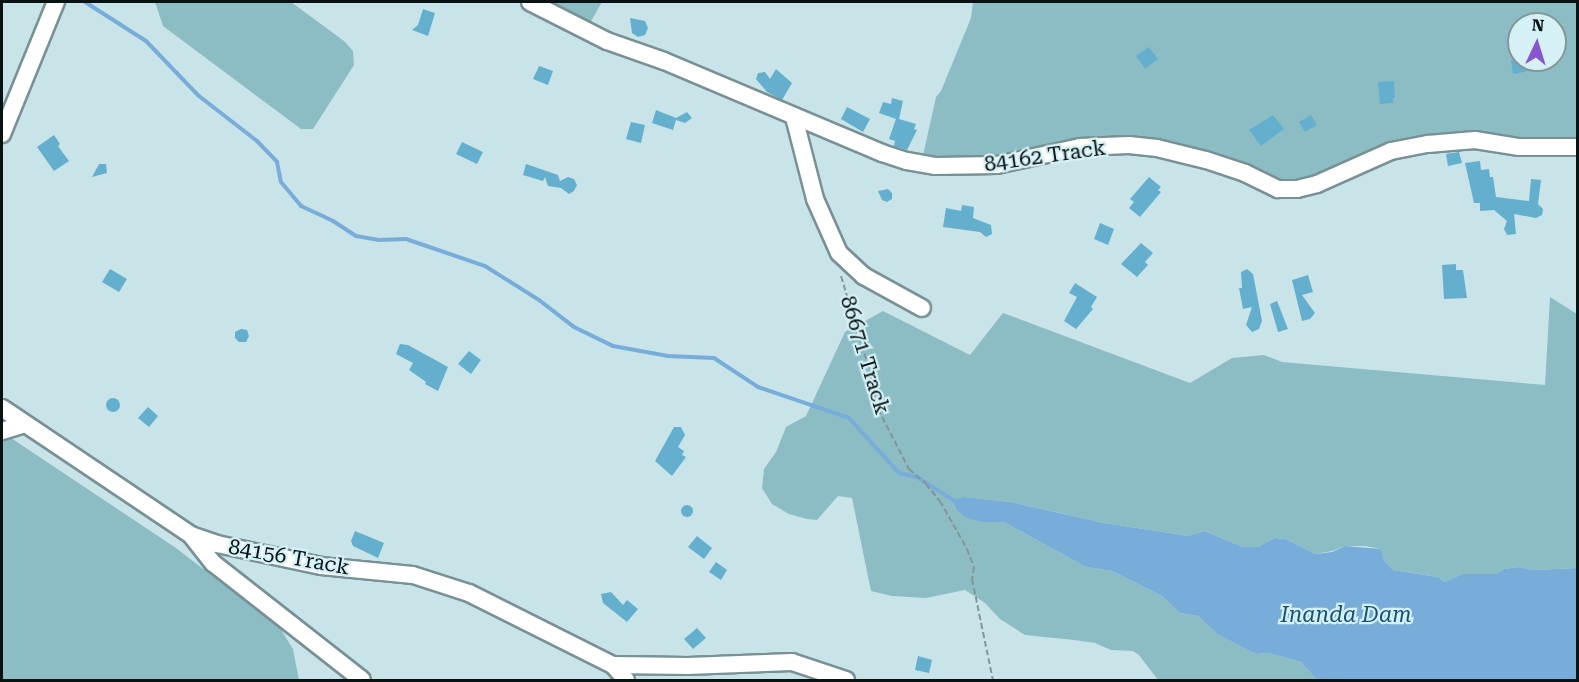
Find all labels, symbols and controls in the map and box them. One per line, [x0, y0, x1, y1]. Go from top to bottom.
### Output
north arrow [1507, 12, 1567, 72]
text: N [1531, 16, 1545, 35]
street label: 84162 Track [983, 135, 1107, 177]
street label: 86671 Track [835, 293, 895, 417]
street label: 84156 Track [226, 534, 352, 580]
water label: Inanda Dam [1280, 602, 1412, 628]

